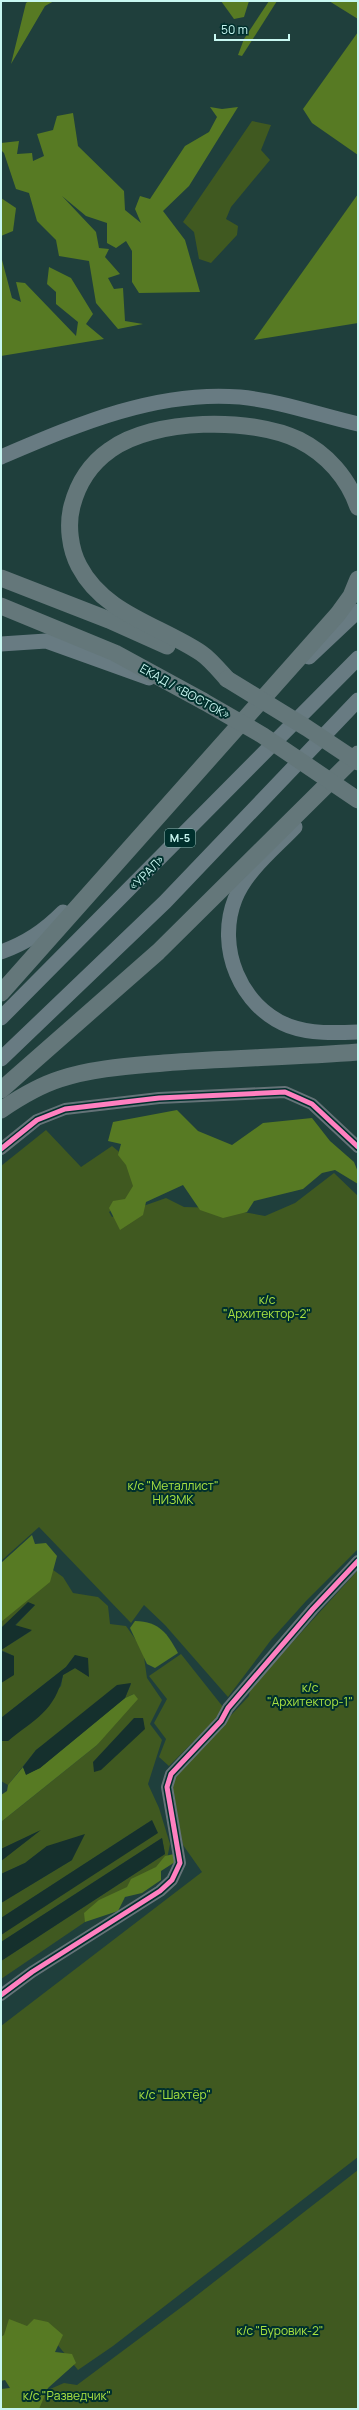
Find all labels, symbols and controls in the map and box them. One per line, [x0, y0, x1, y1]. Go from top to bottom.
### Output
scale bar [215, 16, 289, 42]
text: 50 m [221, 21, 248, 38]
street label: ЕКАД / «ВОСТОК» [137, 660, 233, 723]
road number: М-5 [165, 829, 195, 847]
street label: «УРАЛ» [125, 851, 168, 894]
park label: к/с "Архитектор-2" [223, 1291, 311, 1322]
park label: к/с "Металлист" НИЗМК [127, 1477, 219, 1508]
park label: к/с "Архитектор-1" [267, 1679, 353, 1710]
park label: к/с "Шахтёр" [139, 2086, 211, 2103]
park label: к/с "Буровик-2" [237, 2322, 323, 2339]
park label: к/с "Разведчик" [23, 2387, 111, 2404]

